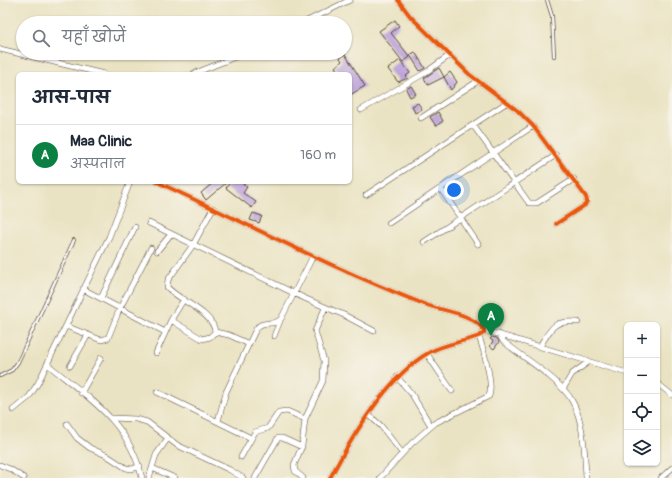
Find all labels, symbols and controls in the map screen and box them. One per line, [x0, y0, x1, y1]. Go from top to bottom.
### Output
search box [16, 16, 352, 60]
icon: search [30, 27, 52, 49]
text: यहाँ खोजें [62, 28, 126, 47]
text: आस-पास [32, 87, 110, 108]
text: Maa Clinic [70, 132, 132, 151]
text: A [41, 147, 49, 163]
text: 160 m [300, 147, 336, 163]
text: अस्पताल [70, 156, 125, 172]
your location [444, 180, 464, 200]
pin: A [478, 303, 504, 336]
map controls [624, 322, 660, 466]
button: + [624, 322, 660, 358]
button: − [624, 358, 660, 394]
button: locate [624, 394, 660, 430]
button: layers [624, 430, 660, 466]

